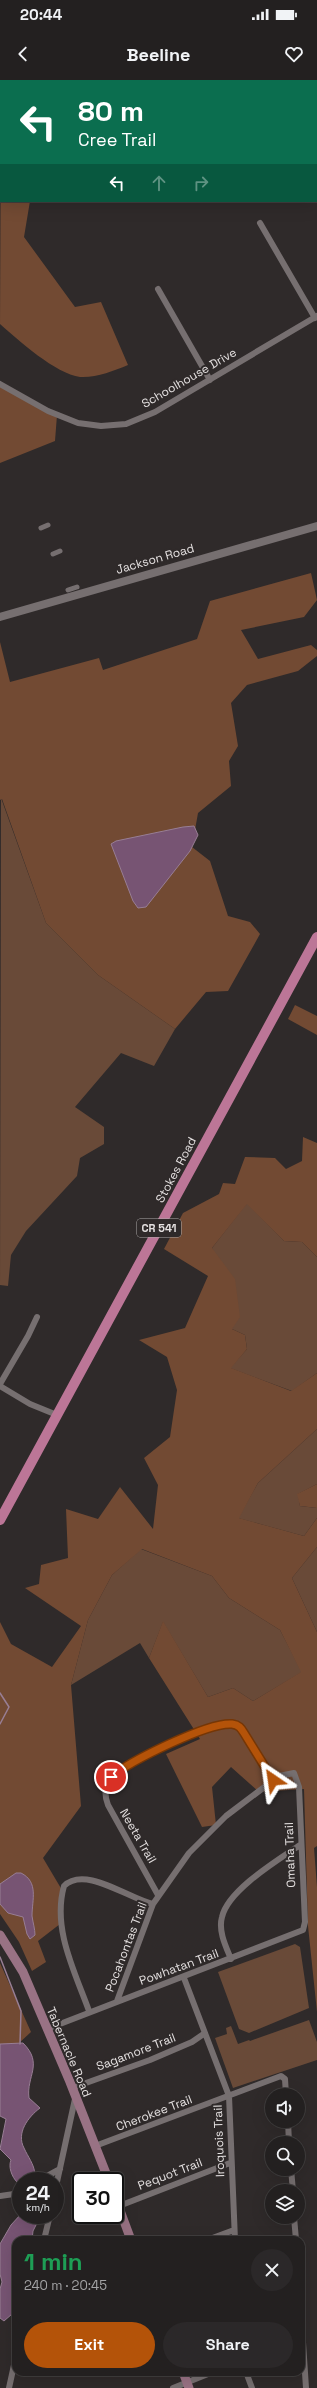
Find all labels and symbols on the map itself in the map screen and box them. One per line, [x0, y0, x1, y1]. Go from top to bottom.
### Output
street label: Schoolhouse Drive [139, 344, 239, 412]
street label: Jackson Road [114, 540, 196, 578]
street label: Stokes Road [152, 1134, 200, 1206]
road number: CR 541 [137, 1219, 181, 1237]
position arrow [252, 1759, 294, 1801]
pin [94, 1760, 128, 1794]
street label: Neeta Trail [116, 1806, 160, 1866]
street label: Omaha Trail [281, 1822, 299, 1888]
street label: Pocahontas Trail [101, 1900, 151, 1994]
street label: Powhatan Trail [137, 1945, 221, 1989]
street label: Tabernacle Road [43, 2005, 95, 2099]
street label: Sagamore Trail [94, 2030, 178, 2074]
street label: Cherokee Trail [114, 2091, 194, 2135]
street label: Iroquois Trail [210, 2105, 228, 2177]
street label: Pequot Trail [135, 2154, 205, 2194]
speed limit sign: 30 [72, 2172, 124, 2224]

